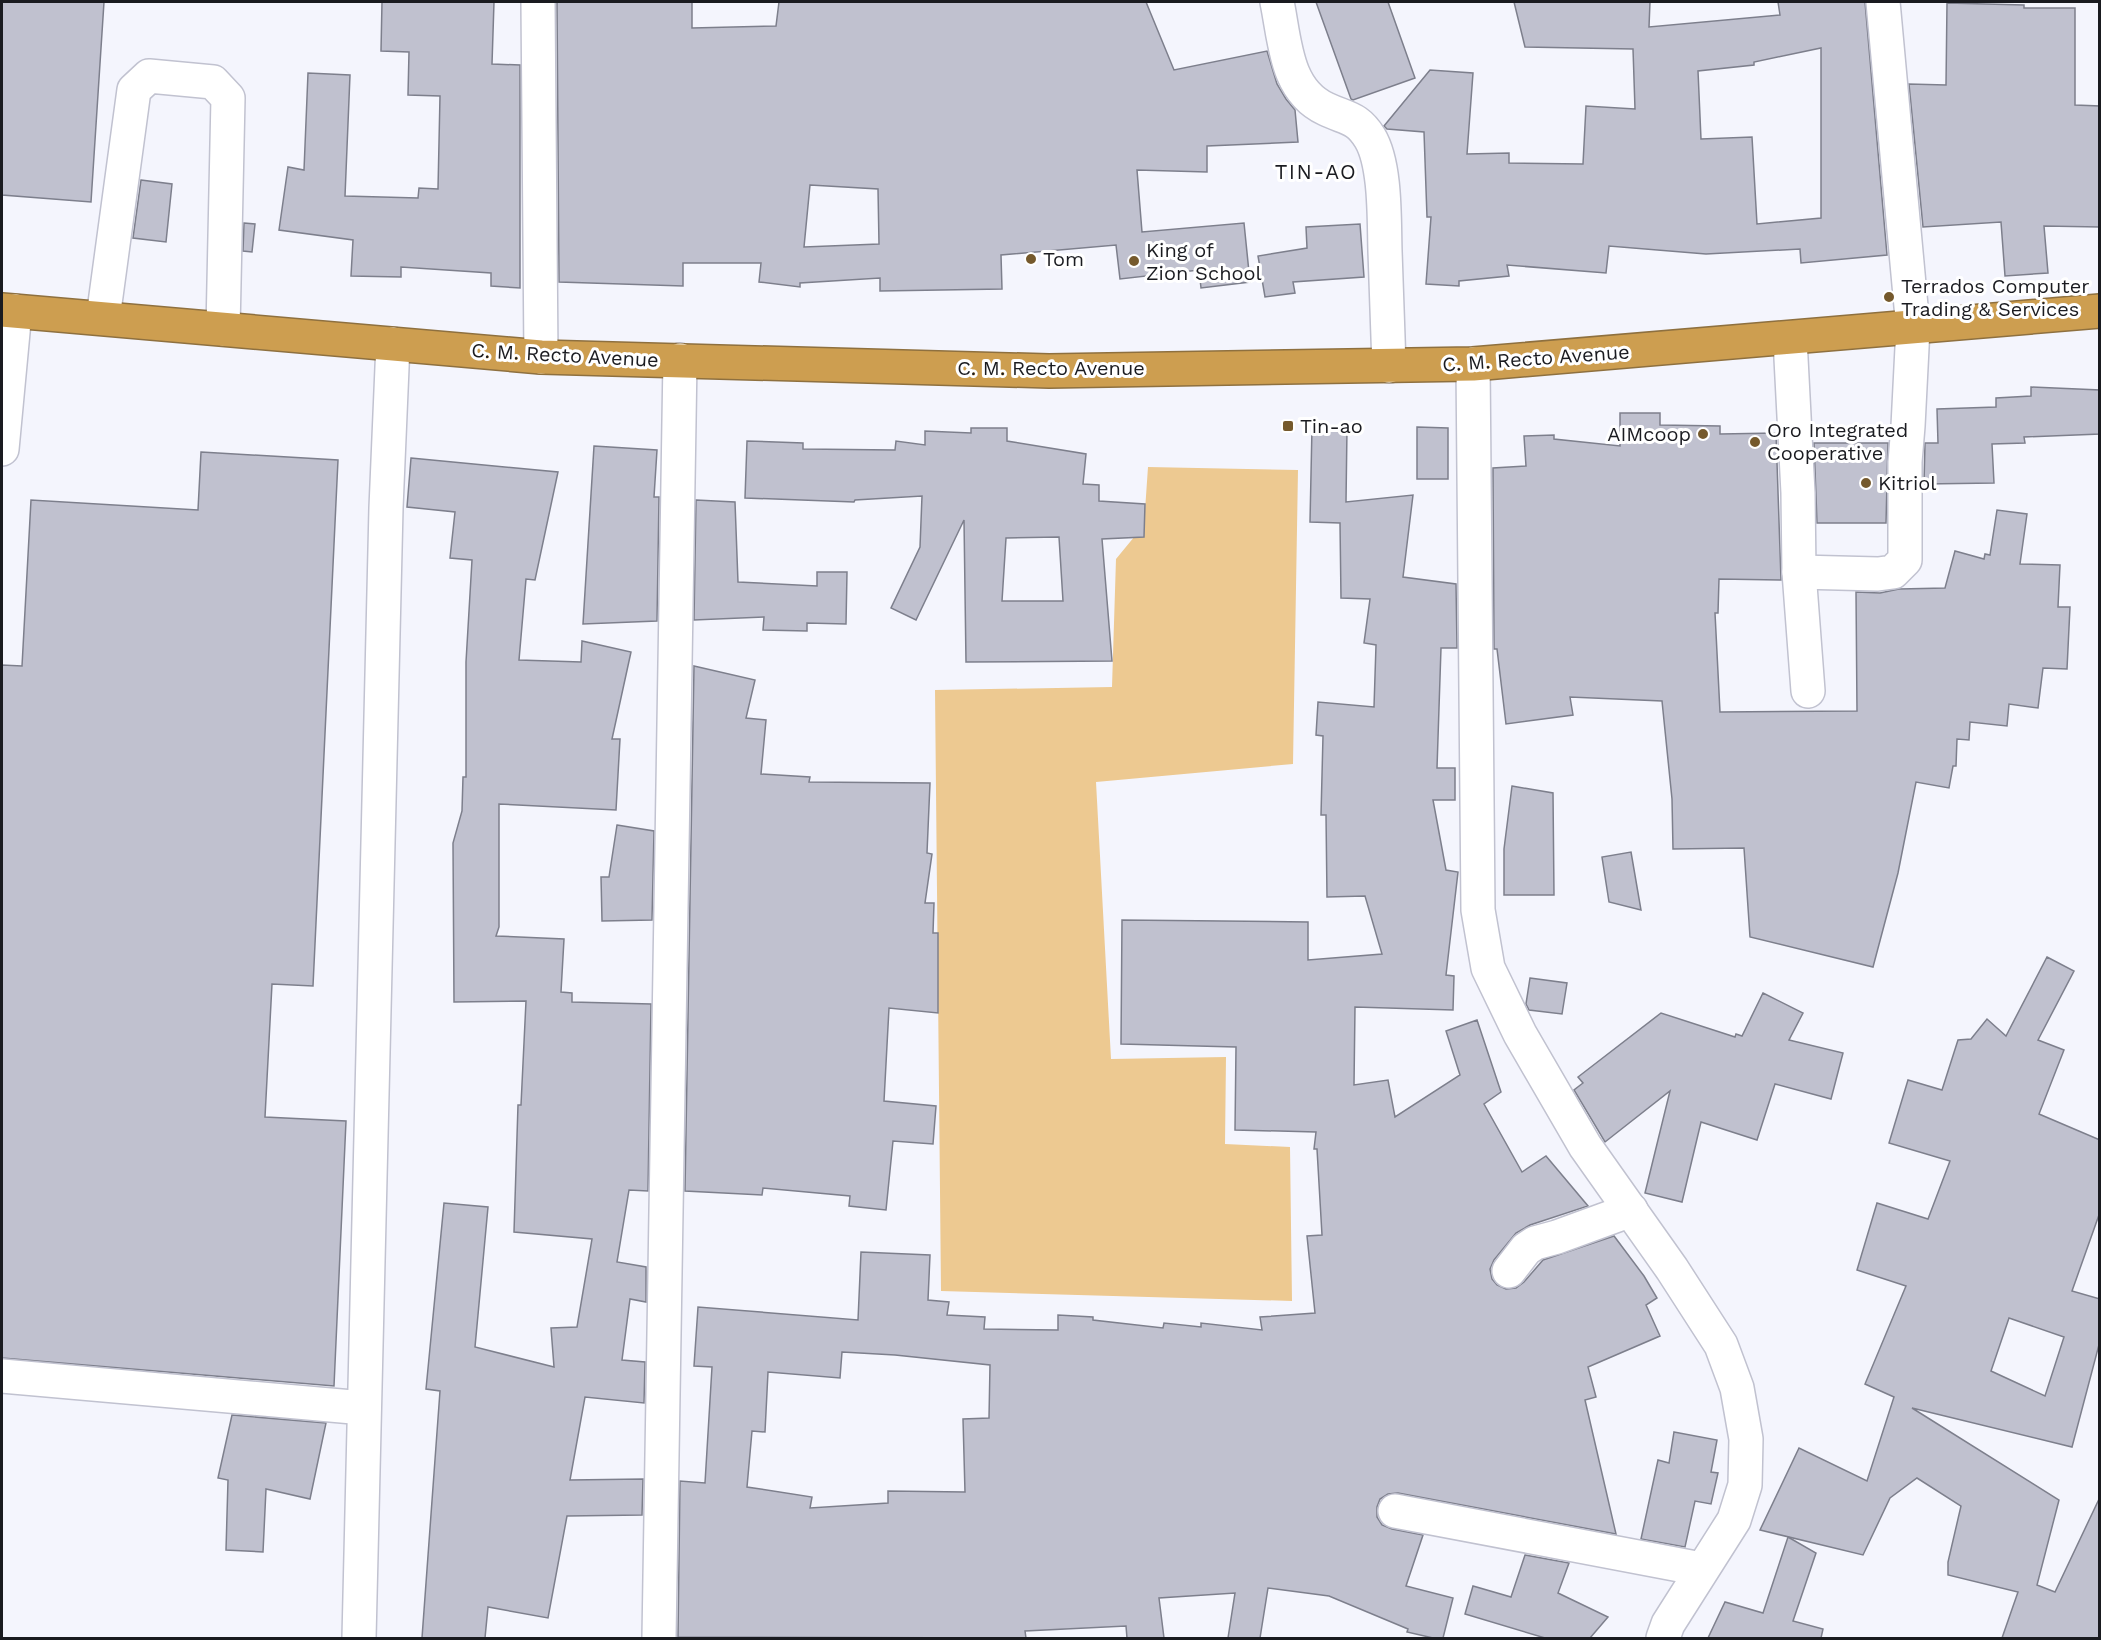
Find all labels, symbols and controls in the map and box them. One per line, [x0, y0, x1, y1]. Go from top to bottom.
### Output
district label: TIN-AO [1275, 159, 1357, 184]
place label: King of Zion School [1146, 238, 1262, 285]
place label: Tom [1043, 247, 1084, 271]
marker: Tom [1024, 252, 1038, 266]
marker: King of Zion School [1127, 254, 1141, 268]
place label: Terrados Computer Trading & Services [1901, 274, 2089, 321]
marker: Terrados Computer Trading & Services [1882, 290, 1896, 304]
street label: C. M. Recto Avenue [471, 338, 659, 372]
street label: C. M. Recto Avenue [1442, 339, 1630, 377]
street label: C. M. Recto Avenue [957, 356, 1145, 380]
place label: Tin-ao [1300, 414, 1363, 438]
place label: Oro Integrated Cooperative [1767, 418, 1908, 465]
marker: Tin-ao [1281, 419, 1295, 433]
place label: AIMcoop [1607, 422, 1691, 446]
marker: AIMcoop [1696, 427, 1710, 441]
marker: Oro Integrated Cooperative [1748, 435, 1762, 449]
place label: Kitriol [1878, 471, 1936, 495]
marker: Kitriol [1859, 476, 1873, 490]

